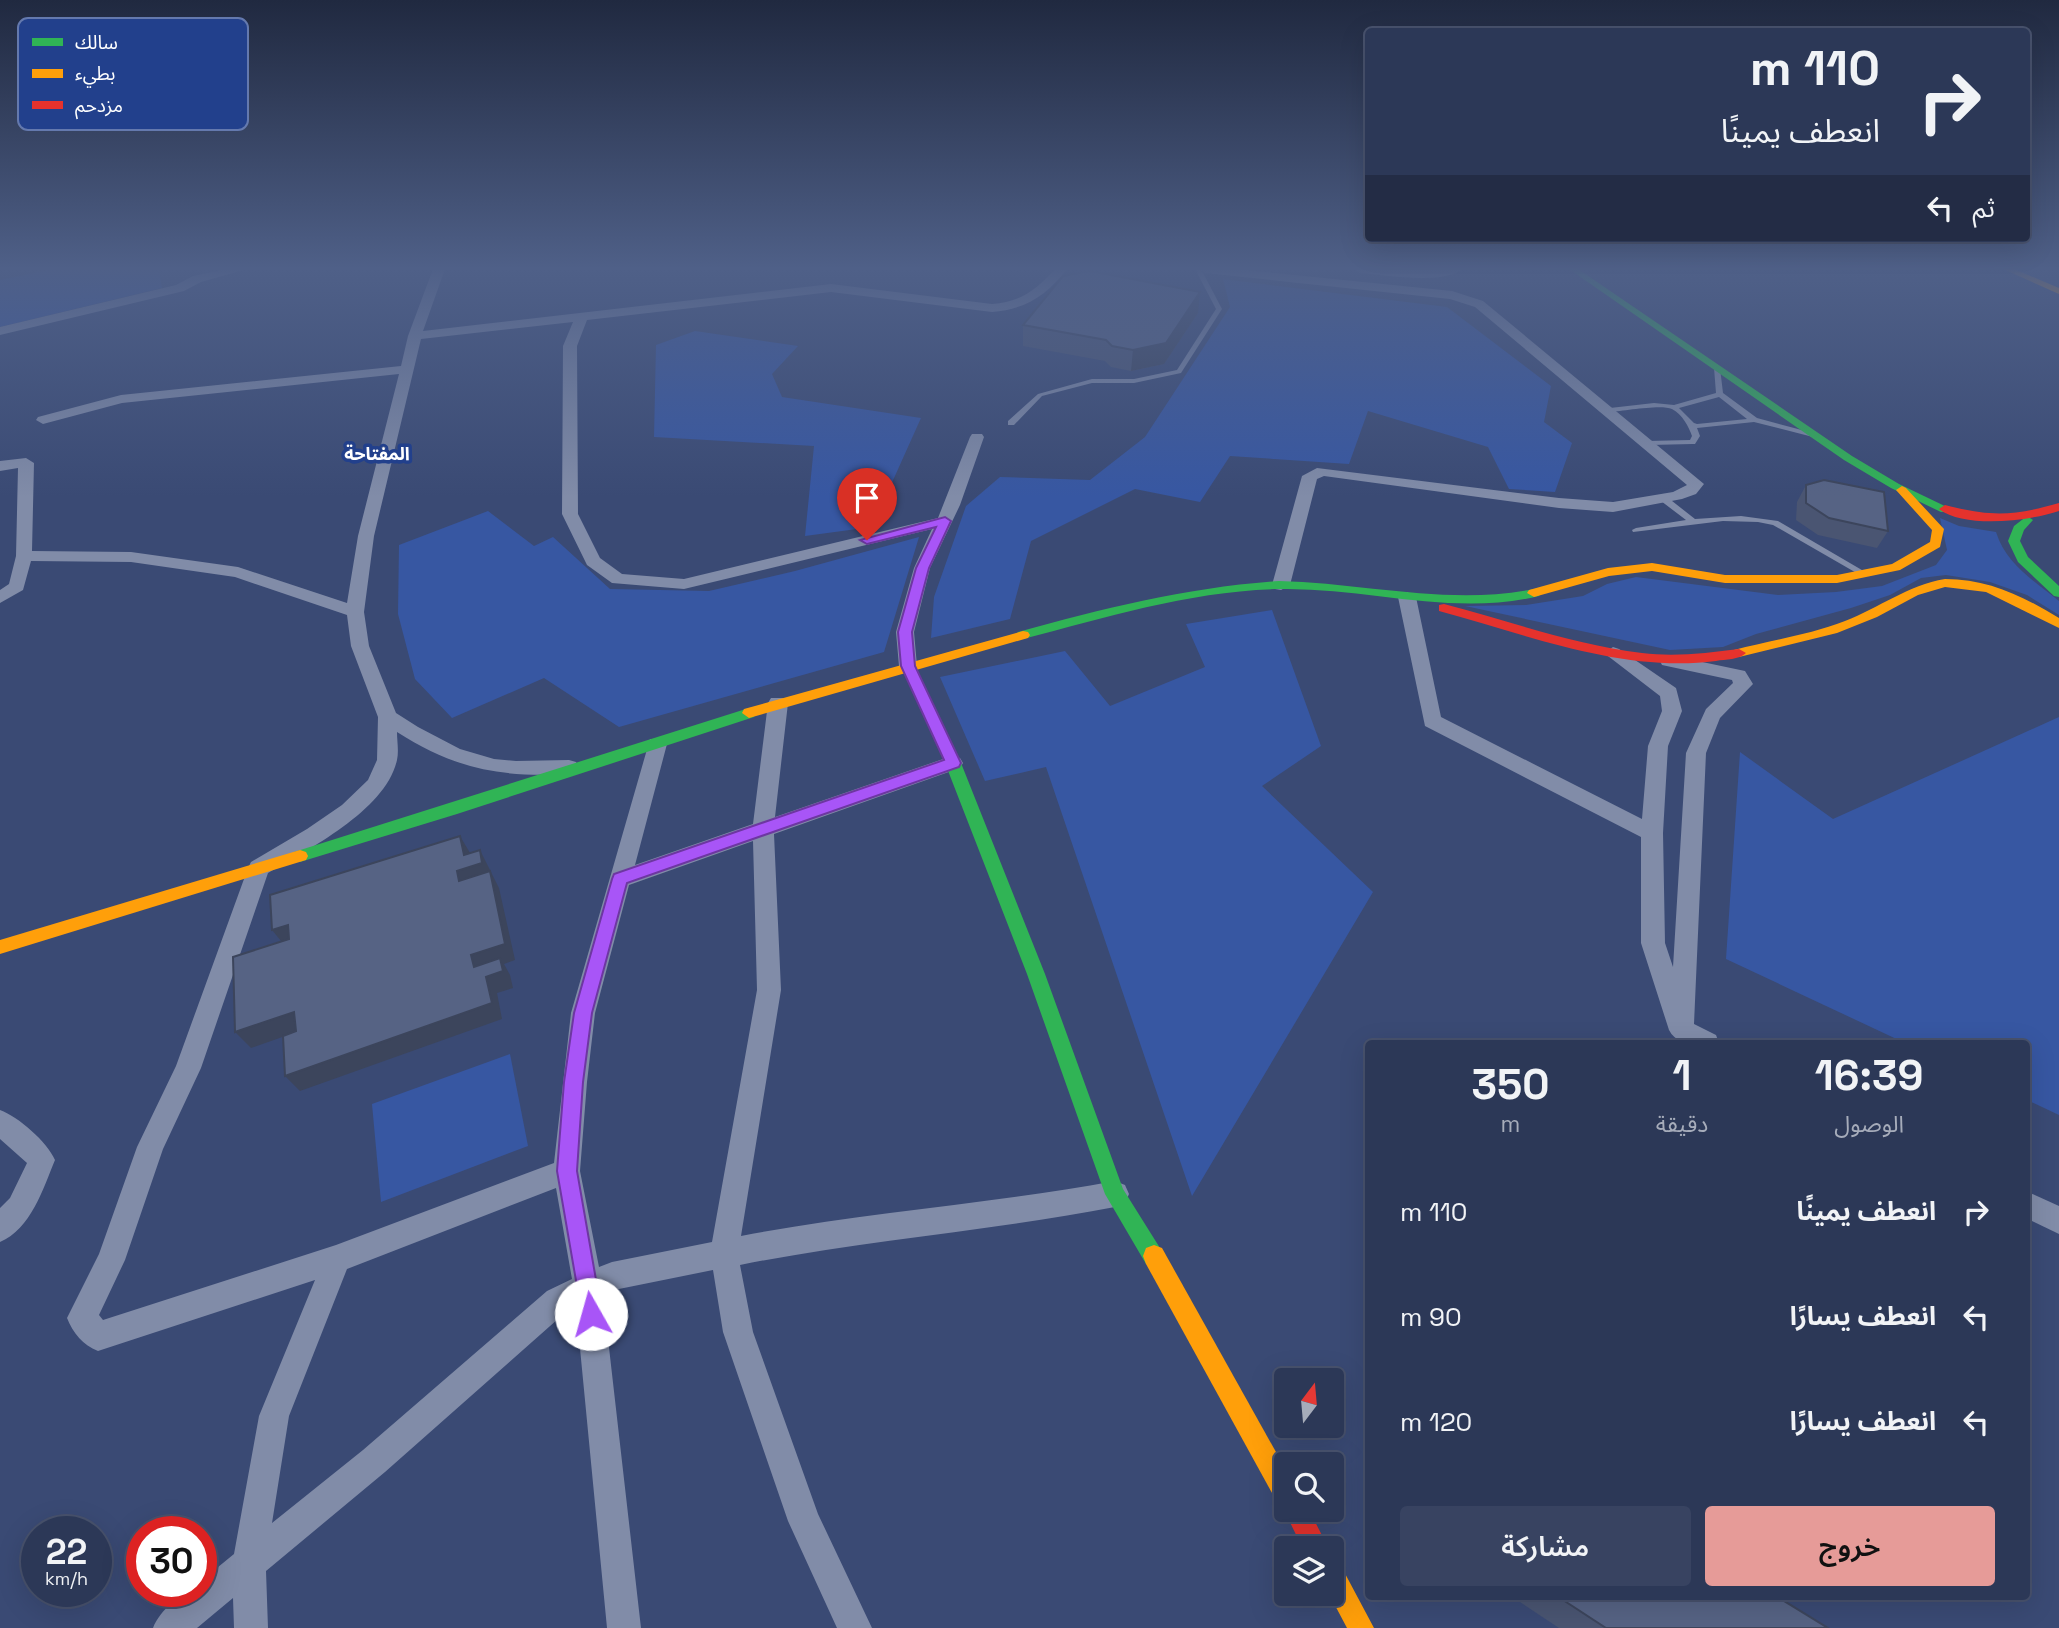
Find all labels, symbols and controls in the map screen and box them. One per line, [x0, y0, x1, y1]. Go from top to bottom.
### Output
legend [18, 18, 248, 130]
text: سالك [75, 30, 118, 55]
text: 110 m [1750, 37, 1880, 99]
icon: right [1904, 56, 1995, 147]
text: بطيء [75, 61, 115, 88]
text: مزدحم [75, 93, 123, 120]
text: انعطف يمينًا [1721, 111, 1880, 151]
icon: left [1921, 189, 1959, 227]
text: ثم [1973, 191, 1995, 225]
district label: المفتاحة [344, 442, 410, 465]
pin [837, 468, 897, 540]
icon: arrive [848, 479, 886, 517]
text: 1 [1673, 1049, 1691, 1102]
text: 16:39 [1815, 1049, 1924, 1102]
text: 350 [1471, 1058, 1549, 1111]
text: m [1501, 1109, 1520, 1139]
text: دقيقة [1656, 1109, 1708, 1139]
text: الوصول [1834, 1109, 1904, 1139]
icon: right [1957, 1193, 1995, 1231]
text: انعطف يمينًا [1796, 1194, 1936, 1228]
text: 110 m [1400, 1195, 1467, 1229]
position arrow [554, 1277, 628, 1351]
icon: left [1957, 1298, 1995, 1336]
text: انعطف يسارًا [1790, 1299, 1936, 1333]
text: 90 m [1400, 1300, 1462, 1334]
north arrow [1274, 1368, 1344, 1438]
map controls [1274, 1368, 1344, 1606]
icon: left [1957, 1403, 1995, 1441]
text: انعطف يسارًا [1790, 1404, 1936, 1438]
text: 120 m [1400, 1405, 1472, 1439]
button: search [1274, 1452, 1344, 1522]
button: مشاركة [1400, 1506, 1691, 1586]
button: خروج [1705, 1506, 1995, 1586]
speed limit sign: 30 [126, 1516, 217, 1607]
text: 22 [46, 1530, 87, 1574]
button: layers [1274, 1536, 1344, 1606]
text: km/h [45, 1567, 88, 1590]

